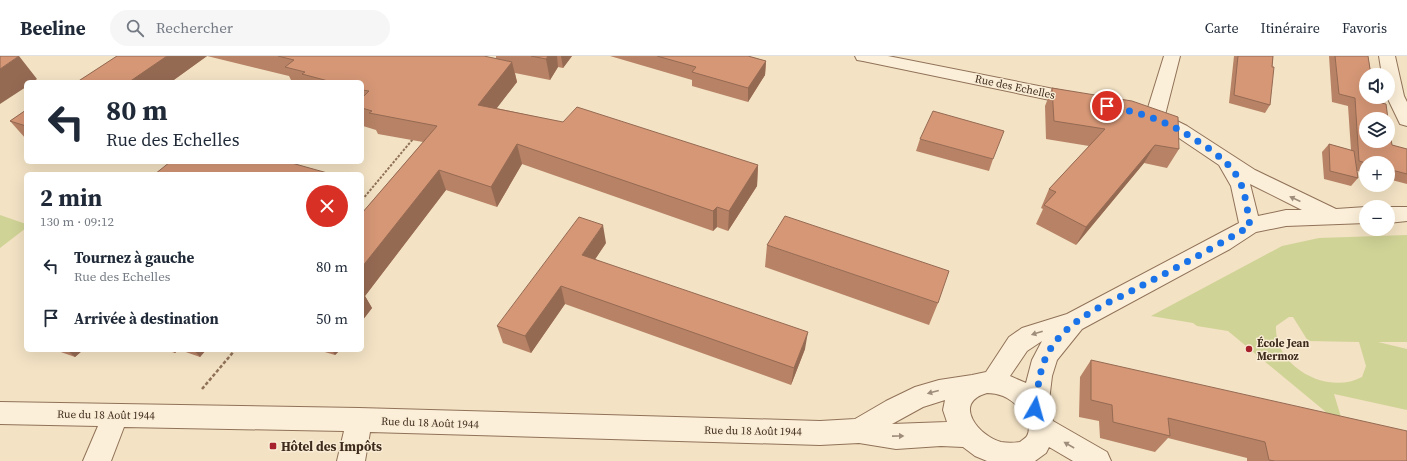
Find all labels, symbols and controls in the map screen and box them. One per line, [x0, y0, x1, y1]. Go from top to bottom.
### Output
search box [110, 10, 390, 46]
text: Beeline [20, 15, 86, 41]
icon: search [124, 17, 146, 39]
text: Rechercher [156, 17, 233, 38]
text: Carte [1205, 18, 1239, 38]
text: Itinéraire [1261, 18, 1320, 38]
text: Favoris [1342, 18, 1387, 38]
map controls [1359, 68, 1395, 236]
button: sound [1359, 68, 1395, 104]
street label: Rue des Echelles [974, 71, 1057, 103]
pin [1090, 89, 1124, 123]
text: 80 m [106, 91, 168, 129]
icon: arrive [1096, 95, 1118, 117]
icon: left [40, 96, 92, 148]
button: layers [1359, 112, 1395, 148]
text: Rue des Echelles [106, 127, 240, 152]
button: + [1359, 156, 1395, 192]
text: 2 min [40, 181, 102, 214]
button: close [306, 185, 348, 227]
one-way arrow [1290, 196, 1301, 202]
button: − [1359, 200, 1395, 236]
text: 130 m · 09:12 [40, 213, 114, 230]
text: Tournez à gauche [74, 247, 194, 268]
icon: left [40, 255, 62, 277]
text: 80 m [316, 256, 348, 277]
text: Rue des Echelles [74, 268, 170, 285]
icon: arrive [40, 307, 62, 329]
text: Arrivée à destination [74, 308, 219, 329]
text: 50 m [316, 308, 348, 329]
one-way arrow [1031, 330, 1043, 336]
place label: École Jean Mermoz [1257, 336, 1309, 364]
marker: École Jean Mermoz [1244, 344, 1254, 354]
position arrow [1014, 388, 1056, 430]
one-way arrow [927, 389, 939, 395]
street label: Rue du 18 Août 1944 [57, 407, 155, 423]
street label: Rue du 18 Août 1944 [381, 414, 480, 432]
street label: Rue du 18 Août 1944 [704, 423, 802, 439]
one-way arrow [892, 433, 905, 439]
place label: Hôtel des Impôts [281, 438, 382, 455]
marker: Hôtel des Impôts [268, 441, 278, 451]
one-way arrow [1063, 441, 1075, 448]

